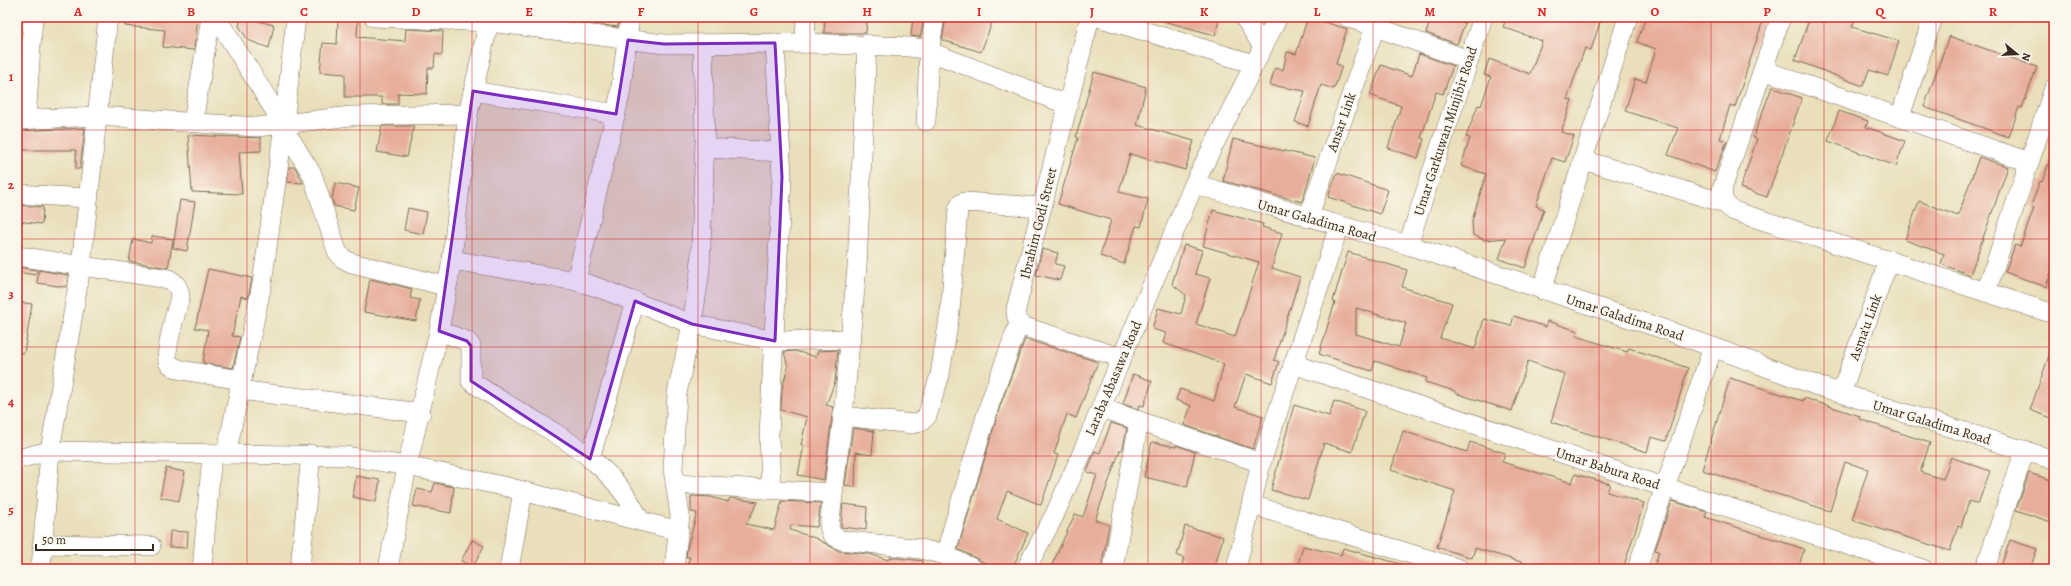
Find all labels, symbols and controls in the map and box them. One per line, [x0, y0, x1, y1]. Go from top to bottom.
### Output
text: A [73, 3, 83, 20]
text: B [187, 3, 195, 20]
text: C [300, 3, 308, 20]
text: D [411, 3, 421, 20]
text: E [525, 3, 533, 20]
text: F [638, 3, 645, 20]
text: G [750, 3, 758, 20]
text: H [862, 3, 872, 20]
text: I [977, 3, 982, 20]
text: J [1090, 3, 1094, 20]
text: K [1200, 3, 1209, 20]
text: L [1314, 3, 1321, 20]
text: M [1425, 3, 1436, 20]
text: N [1537, 3, 1547, 20]
text: O [1651, 3, 1660, 20]
text: P [1763, 3, 1771, 20]
text: Q [1876, 3, 1887, 20]
text: R [1989, 3, 1998, 20]
north arrow [1997, 34, 2037, 74]
street label: Umar Garkuwan Minjibir Road [1409, 44, 1482, 218]
text: N [2018, 51, 2034, 63]
text: 1 [9, 68, 14, 85]
street label: Ansar Link [1322, 90, 1360, 155]
street label: Ibrahim Godi Street [1015, 165, 1062, 281]
text: 2 [8, 176, 15, 193]
street label: Umar Galadima Road [1255, 194, 1379, 247]
text: 3 [8, 285, 14, 302]
street label: Umar Galadima Road [1564, 289, 1687, 346]
street label: Asma'u Link [1844, 291, 1886, 364]
street label: Laraba Abasawa Road [1081, 317, 1146, 439]
text: 4 [8, 393, 14, 410]
street label: Umar Galadima Road [1870, 395, 1994, 450]
street label: Umar Babura Road [1553, 443, 1663, 494]
text: 5 [8, 501, 14, 518]
scale bar [36, 526, 153, 552]
text: 50 m [42, 532, 66, 548]

